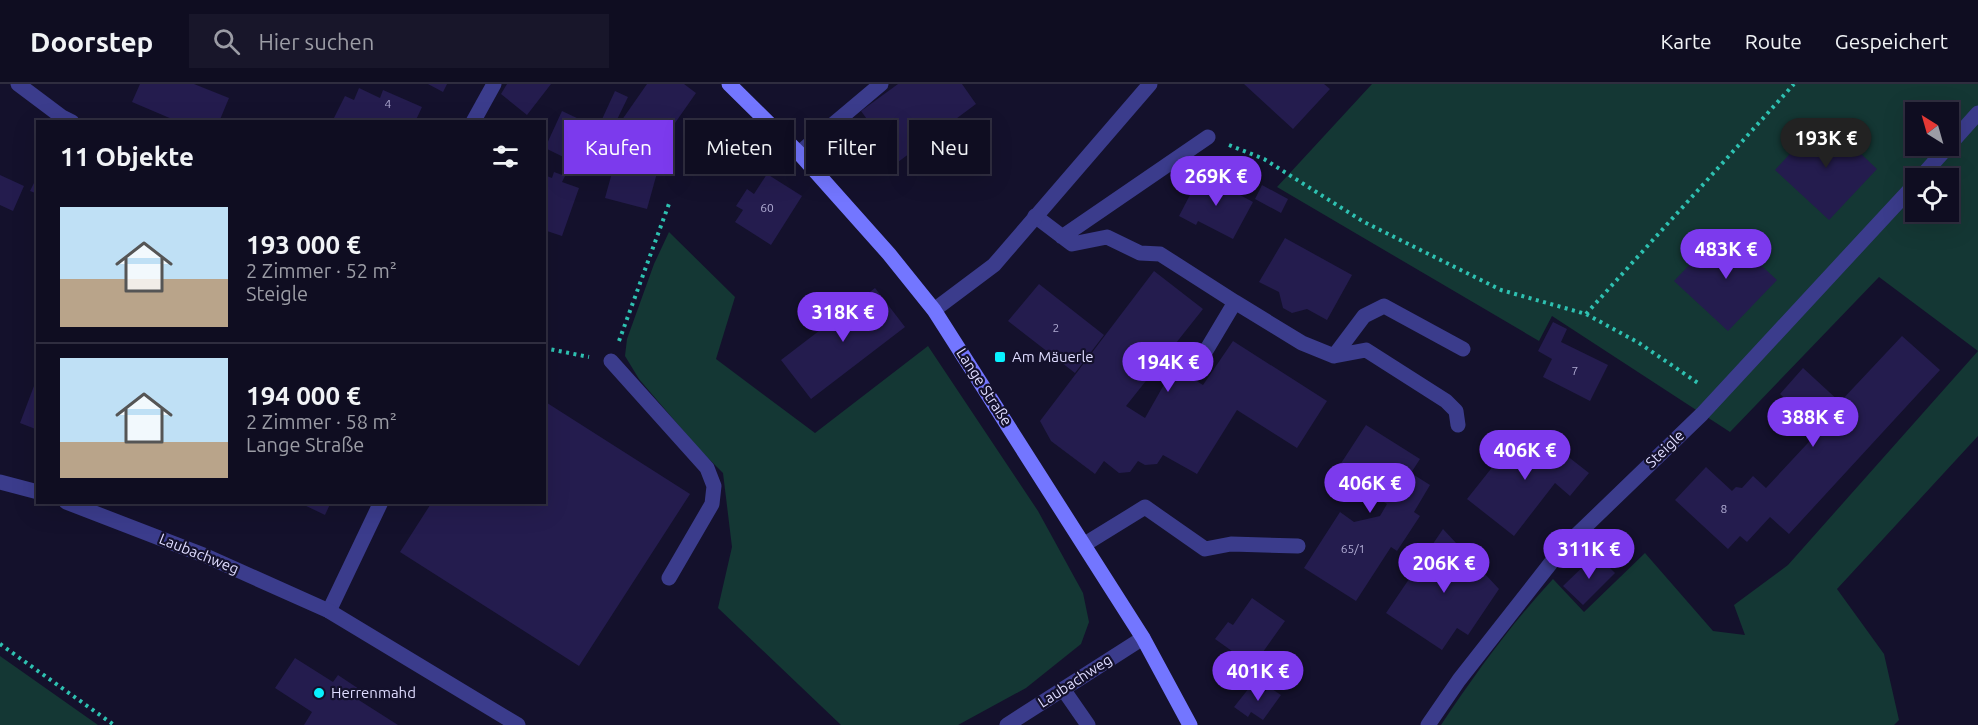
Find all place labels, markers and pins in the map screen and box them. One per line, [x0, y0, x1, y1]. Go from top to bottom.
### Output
pin: 193K € [1777, 118, 1875, 169]
pin: 269K € [1167, 156, 1265, 207]
pin: 483K € [1677, 229, 1775, 280]
pin: 318K € [794, 292, 892, 343]
pin: 194K € [1119, 342, 1217, 393]
place label: Am Mäuerle [1012, 348, 1094, 365]
marker: Am Mäuerle [993, 350, 1007, 364]
pin: 388K € [1764, 397, 1862, 448]
pin: 406K € [1476, 430, 1574, 481]
pin: 406K € [1321, 463, 1419, 514]
pin: 311K € [1540, 529, 1638, 580]
pin: 206K € [1395, 543, 1493, 594]
pin: 401K € [1209, 651, 1307, 702]
place label: Herrenmahd [331, 684, 416, 701]
marker: Herrenmahd [312, 686, 326, 700]

